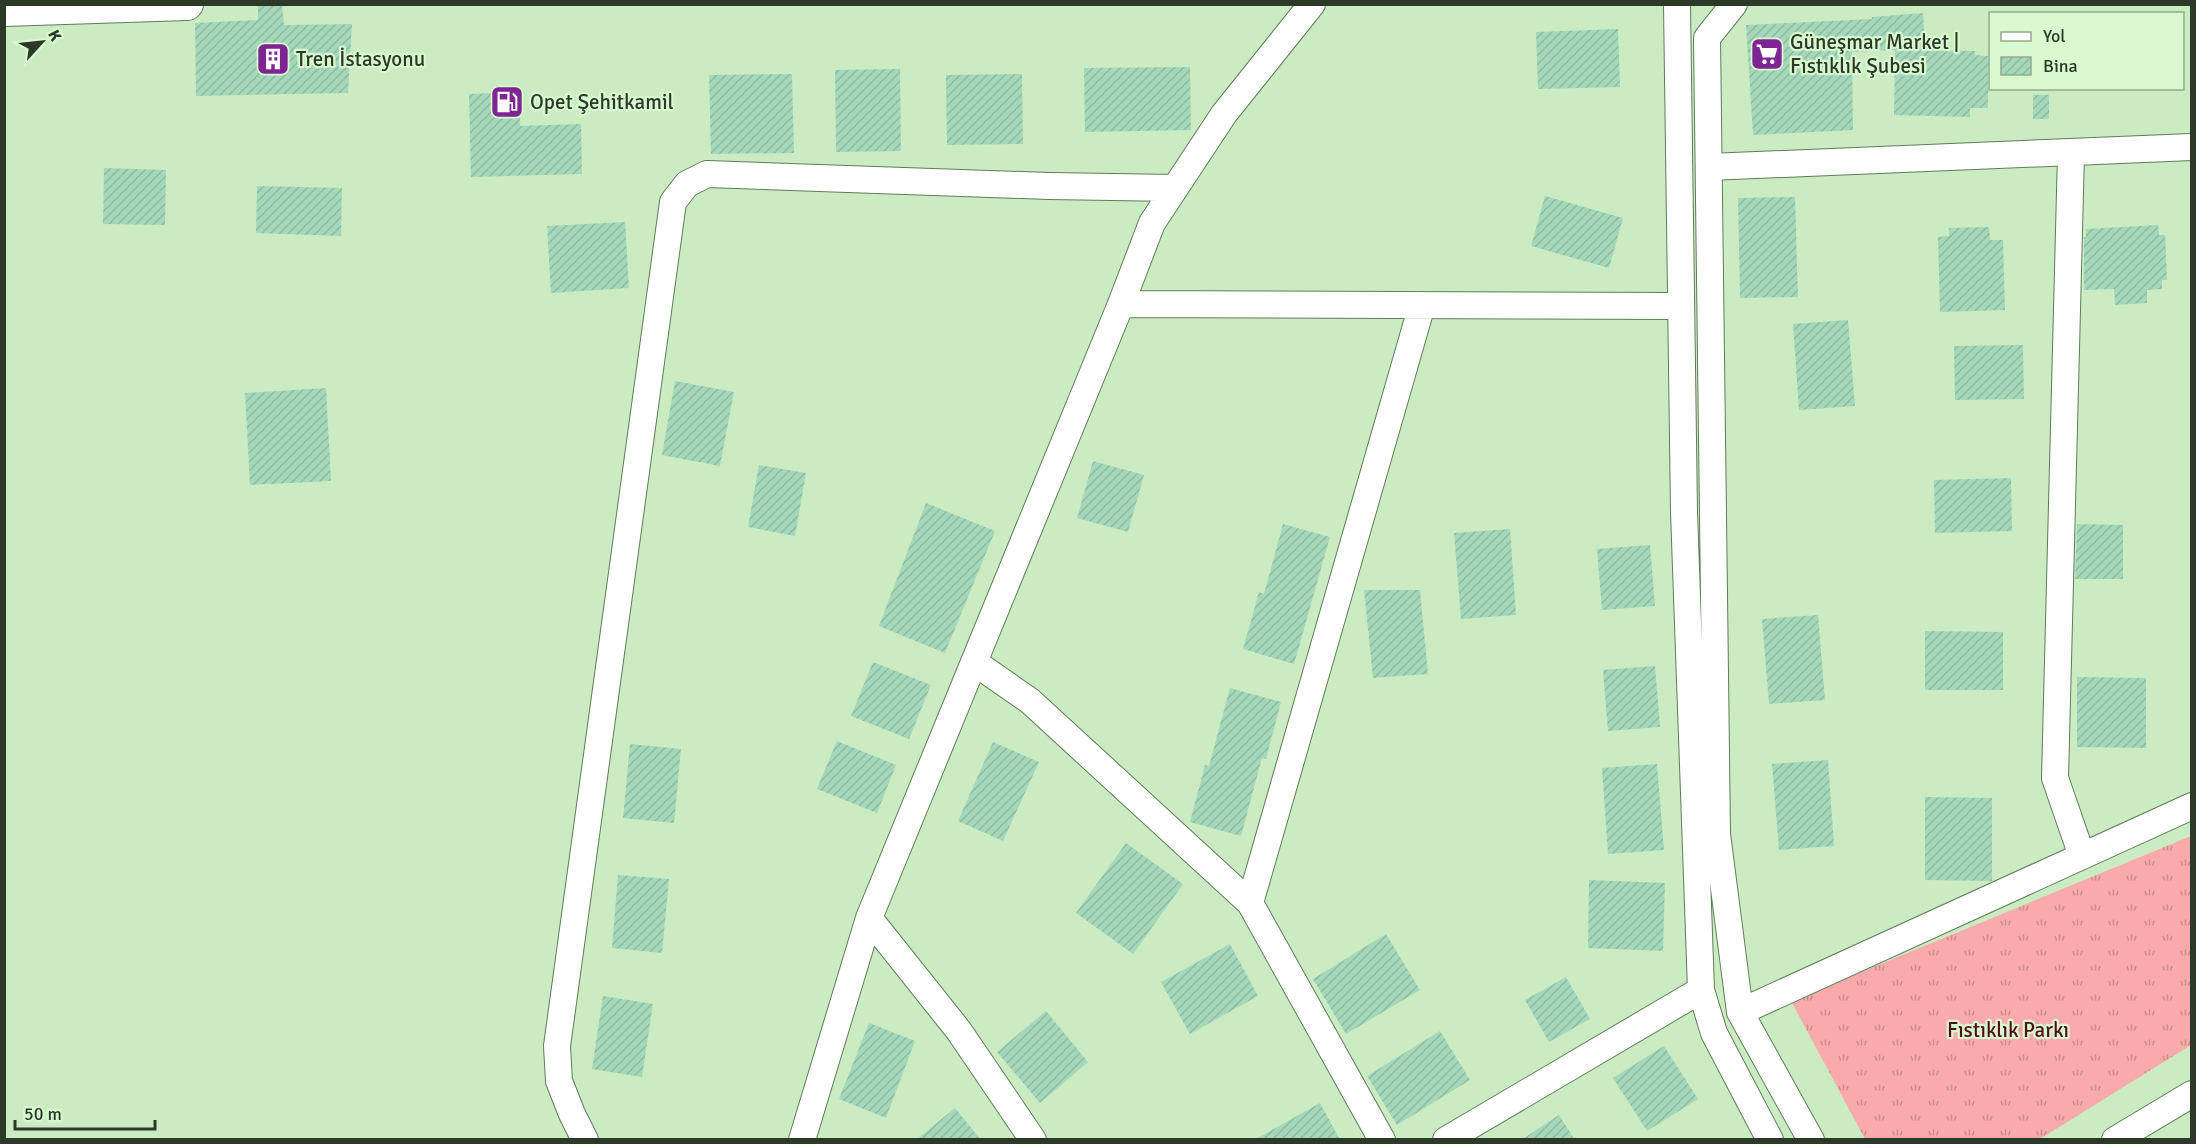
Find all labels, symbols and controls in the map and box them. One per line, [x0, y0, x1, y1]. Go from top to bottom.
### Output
north arrow [12, 12, 72, 72]
legend [1989, 12, 2184, 90]
text: Yol [2043, 25, 2066, 47]
text: K [43, 27, 66, 45]
place label: Güneşmar Market | Fıstıklık Şubesi [1790, 29, 1959, 79]
supermarket icon: Güneşmar Market | Fıstıklık Şubesi [1749, 36, 1785, 72]
building icon: Tren İstasyonu [255, 41, 291, 77]
place label: Tren İstasyonu [296, 46, 425, 72]
text: Bina [2043, 55, 2078, 77]
fuel station icon: Opet Şehitkamil [489, 84, 525, 120]
place label: Opet Şehitkamil [530, 89, 674, 115]
park label: Fıstıklık Parkı [1947, 1017, 2069, 1043]
scale bar [15, 1093, 154, 1131]
text: 50 m [24, 1103, 62, 1125]

